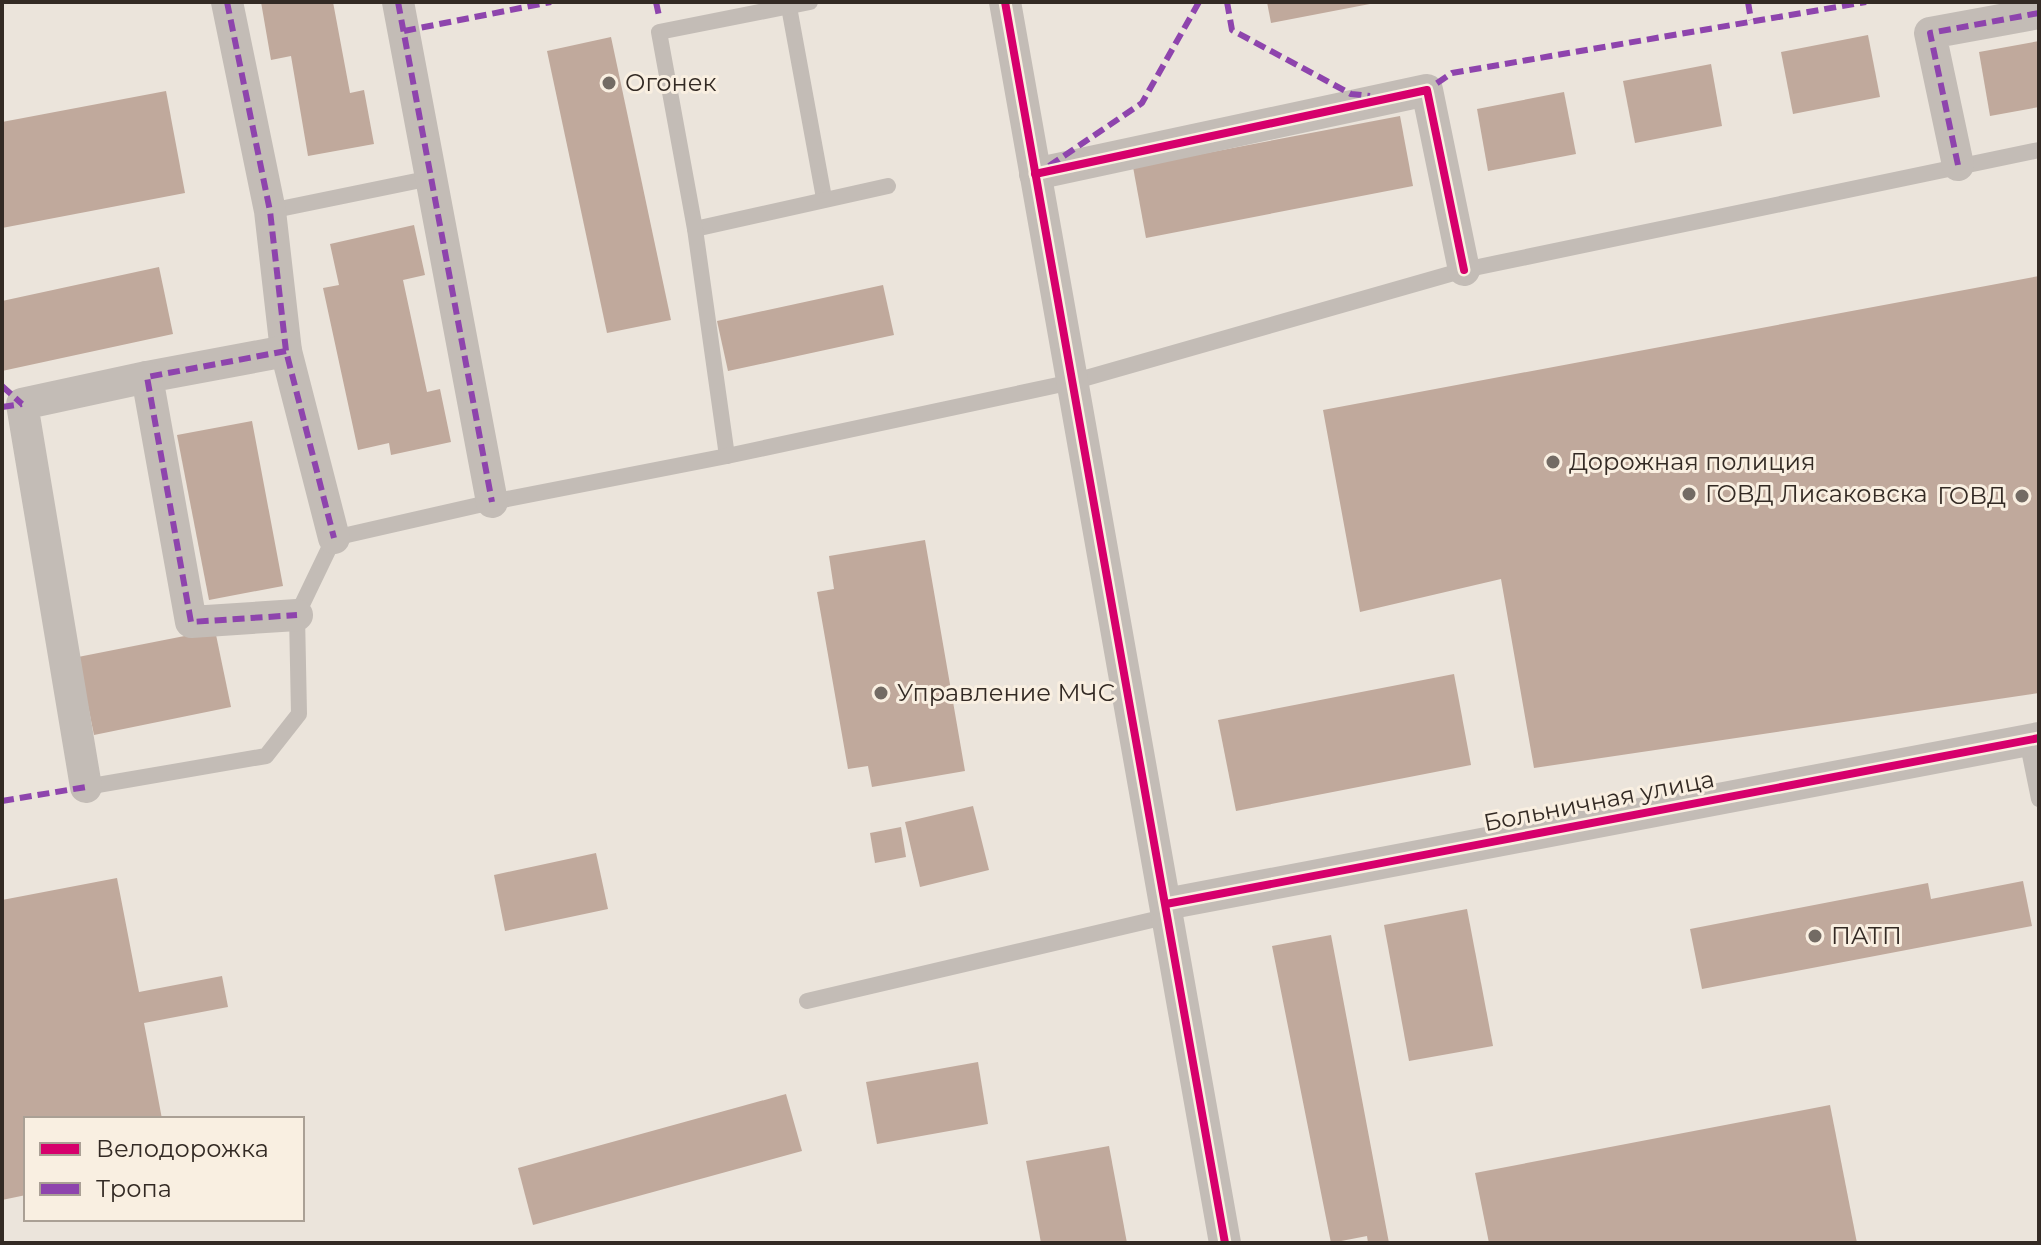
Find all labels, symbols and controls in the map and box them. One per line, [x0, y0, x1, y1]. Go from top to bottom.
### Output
place label: Огонек [625, 68, 717, 97]
marker: Огонек [600, 74, 618, 92]
place label: Дорожная полиция [1569, 447, 1816, 476]
marker: Дорожная полиция [1544, 453, 1562, 471]
place label: ГОВД Лисаковска [1705, 479, 1927, 508]
place label: ГОВД [1937, 481, 2006, 510]
marker: ГОВД Лисаковска [1680, 485, 1698, 503]
marker: ГОВД [2013, 487, 2031, 505]
place label: Управление МЧС [897, 678, 1115, 707]
marker: Управление МЧС [872, 684, 890, 702]
street label: Больничная улица [1481, 764, 1717, 837]
place label: ПАТП [1831, 921, 1902, 950]
marker: ПАТП [1806, 927, 1824, 945]
legend [24, 1117, 304, 1221]
text: Велодорожка [96, 1134, 269, 1163]
text: Тропа [96, 1174, 172, 1203]

